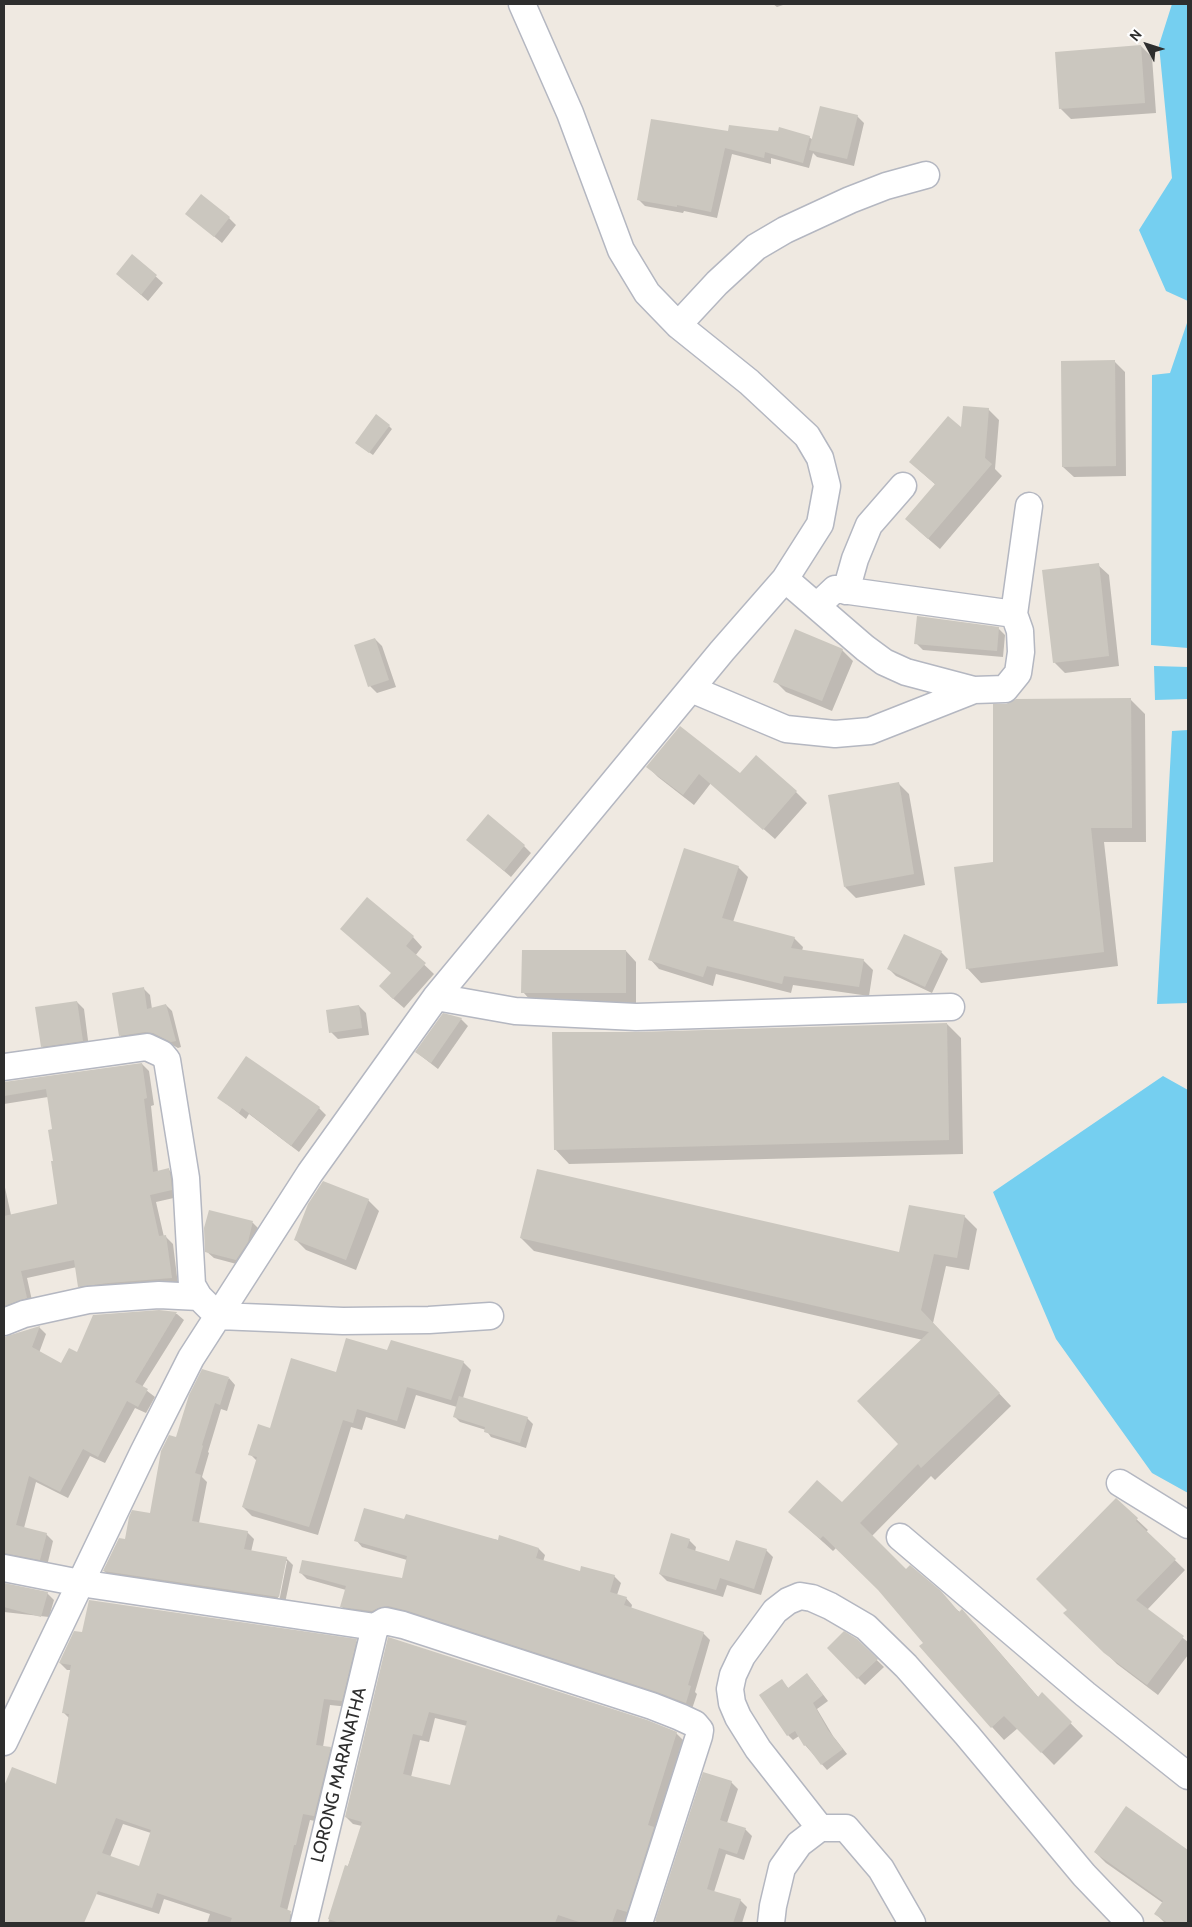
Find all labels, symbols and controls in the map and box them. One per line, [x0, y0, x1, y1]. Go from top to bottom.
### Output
north arrow [1122, 20, 1172, 70]
text: N [1125, 26, 1146, 45]
street label: LORONG MARANATHA [307, 1685, 371, 1865]

